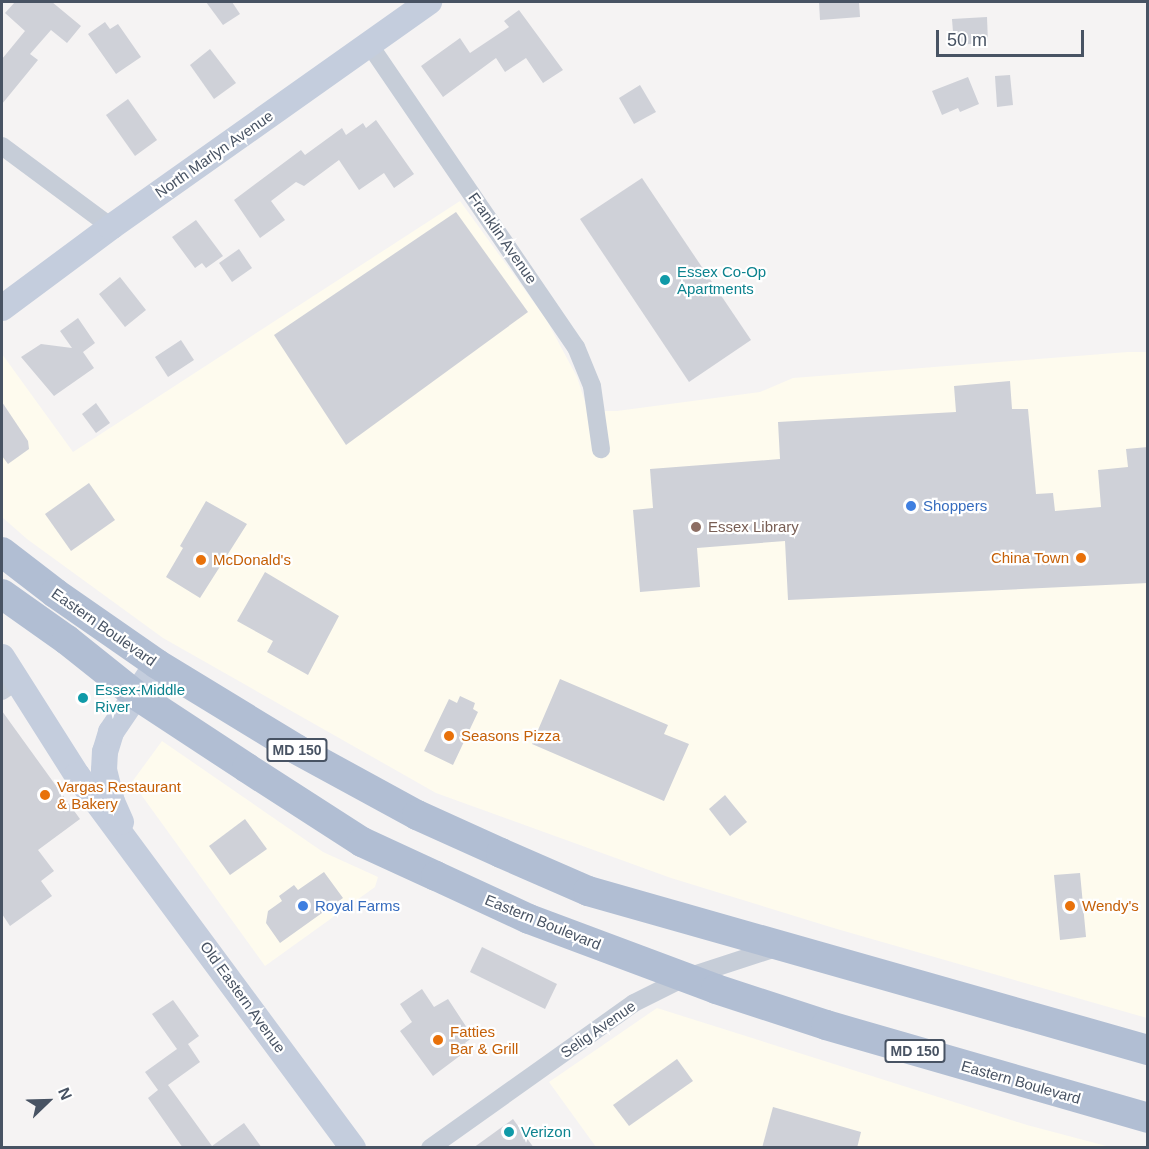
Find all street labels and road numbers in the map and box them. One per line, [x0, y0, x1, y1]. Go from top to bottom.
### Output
street label: North Marlyn Avenue [151, 106, 277, 202]
street label: Franklin Avenue [465, 189, 541, 287]
street label: Eastern Boulevard [48, 584, 160, 670]
road number: MD 150 [266, 739, 328, 761]
street label: Eastern Boulevard [482, 891, 604, 953]
street label: Old Eastern Avenue [196, 938, 290, 1056]
street label: Selig Avenue [557, 996, 639, 1062]
road number: MD 150 [884, 1040, 946, 1062]
street label: Eastern Boulevard [959, 1056, 1083, 1108]

